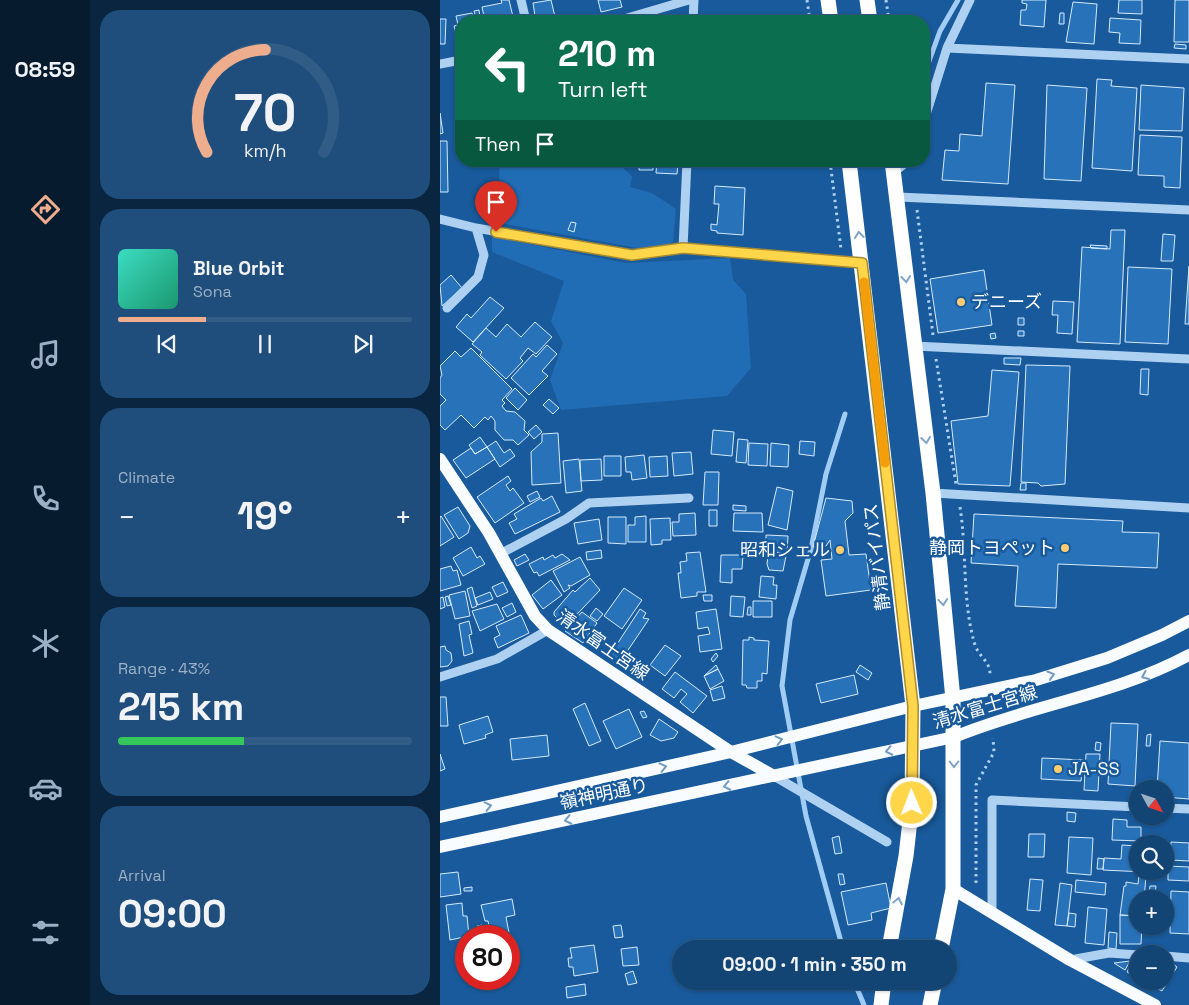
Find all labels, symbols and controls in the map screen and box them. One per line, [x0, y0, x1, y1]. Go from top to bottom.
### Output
text: 210 m [558, 32, 656, 76]
icon: left [475, 35, 540, 100]
text: 08:59 [15, 55, 75, 83]
text: Turn left [558, 75, 648, 103]
text: 70 [234, 80, 296, 146]
icon: arrive [531, 130, 559, 158]
text: Then [475, 132, 521, 157]
text: km/h [244, 139, 286, 162]
pin [475, 181, 517, 232]
icon: arrive [482, 188, 510, 216]
icon: directions [28, 192, 63, 227]
one-way arrow [854, 231, 865, 239]
text: Blue Orbit [193, 256, 284, 281]
one-way arrow [900, 275, 911, 283]
text: Sona [193, 281, 232, 302]
place label: デニーズ [971, 290, 1042, 313]
marker: デニーズ [955, 296, 967, 308]
icon: previous [153, 330, 181, 358]
icon: pause [251, 330, 279, 358]
icon: next [349, 330, 377, 358]
icon: music [28, 337, 63, 372]
one-way arrow [920, 437, 931, 445]
text: Climate [118, 467, 175, 488]
icon: phone [28, 481, 63, 516]
text: 19° [237, 492, 293, 540]
text: − [118, 499, 135, 535]
text: + [395, 499, 412, 535]
street label: 静清バイパス [859, 502, 894, 612]
place label: 静岡トヨペット [929, 536, 1055, 559]
place label: 昭和シェル [740, 538, 830, 561]
marker: 静岡トヨペット [1059, 542, 1071, 554]
marker: 昭和シェル [834, 544, 846, 556]
one-way arrow [938, 598, 949, 606]
street label: 清水富士宮線 [552, 604, 654, 685]
icon: climate [28, 626, 63, 661]
text: Range · 43% [118, 658, 210, 679]
one-way arrow [1141, 669, 1150, 680]
one-way arrow [1046, 671, 1055, 681]
street label: 清水富士宮線 [930, 680, 1040, 733]
text: 215 km [118, 683, 244, 731]
one-way arrow [774, 735, 783, 746]
one-way arrow [885, 746, 893, 756]
place label: JA-SS [1068, 757, 1120, 780]
one-way arrow [949, 760, 959, 768]
one-way arrow [659, 762, 668, 773]
marker: JA-SS [1052, 763, 1064, 775]
icon: car [28, 771, 63, 806]
street label: 嶺神明通り [557, 773, 650, 814]
position arrow [885, 776, 937, 828]
one-way arrow [722, 780, 731, 791]
north arrow [1129, 780, 1174, 825]
map controls [1129, 780, 1174, 990]
one-way arrow [483, 802, 492, 812]
one-way arrow [563, 814, 572, 825]
button: search [1129, 835, 1174, 880]
text: Arrival [118, 865, 166, 886]
text: 09:00 [118, 890, 227, 938]
button: + [1129, 890, 1174, 935]
one-way arrow [892, 896, 902, 905]
icon: filters [28, 915, 63, 950]
speed limit sign: 80 [455, 925, 520, 990]
button: − [1129, 945, 1174, 990]
text: 09:00 · 1 min · 350 m [722, 952, 907, 977]

